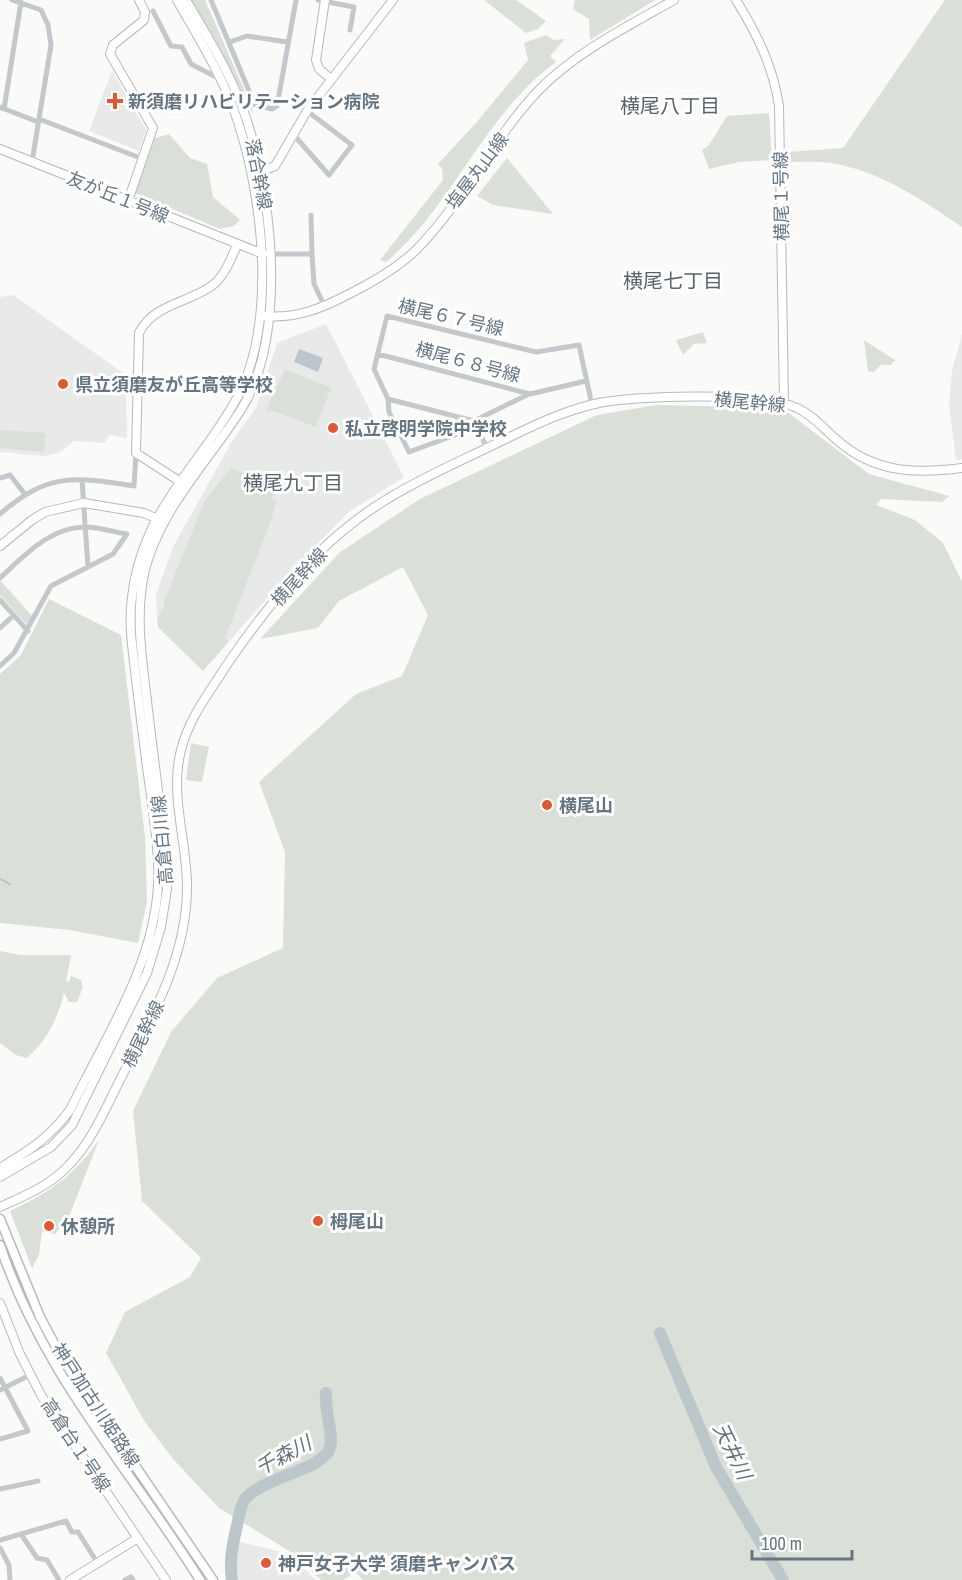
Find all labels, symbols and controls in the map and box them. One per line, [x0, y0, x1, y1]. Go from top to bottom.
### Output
place label: 新須磨リハビリテーション病院 [128, 89, 380, 114]
marker: 新須磨リハビリテーション病院 [106, 92, 124, 110]
district label: 横尾八丁目 [620, 92, 720, 119]
street label: 塩屋丸山線 [440, 128, 514, 214]
street label: 落合幹線 [240, 136, 278, 212]
street label: 横尾１号線 [768, 151, 794, 241]
street label: 友が丘１号線 [63, 165, 173, 229]
district label: 横尾七丁目 [623, 267, 723, 294]
street label: 横尾６７号線 [396, 293, 506, 341]
street label: 横尾６８号線 [413, 336, 523, 388]
place label: 県立須磨友が丘高等学校 [75, 372, 273, 397]
marker: 県立須磨友が丘高等学校 [56, 377, 70, 391]
street label: 横尾幹線 [713, 386, 787, 418]
place label: 私立啓明学院中学校 [345, 416, 507, 441]
marker: 私立啓明学院中学校 [326, 421, 340, 435]
district label: 横尾九丁目 [243, 469, 343, 496]
street label: 横尾幹線 [265, 542, 333, 612]
place label: 横尾山 [559, 793, 613, 818]
street label: 高倉白川線 [146, 794, 178, 886]
marker: 横尾山 [540, 798, 554, 812]
street label: 横尾幹線 [116, 996, 170, 1072]
place label: 栂尾山 [330, 1209, 384, 1234]
place label: 休憩所 [61, 1214, 115, 1239]
marker: 栂尾山 [311, 1214, 325, 1228]
marker: 休憩所 [42, 1219, 56, 1233]
street label: 神戸加古川姫路線 [46, 1338, 146, 1472]
street label: 高倉台１号線 [35, 1393, 117, 1497]
water label: 天井川 [708, 1418, 759, 1486]
water label: 千森川 [250, 1428, 318, 1481]
scale bar [752, 1523, 852, 1561]
text: 100 m [761, 1531, 802, 1556]
place label: 神戸女子大学 須磨キャンパス [278, 1551, 516, 1576]
marker: 神戸女子大学 須磨キャンパス [259, 1556, 273, 1570]

